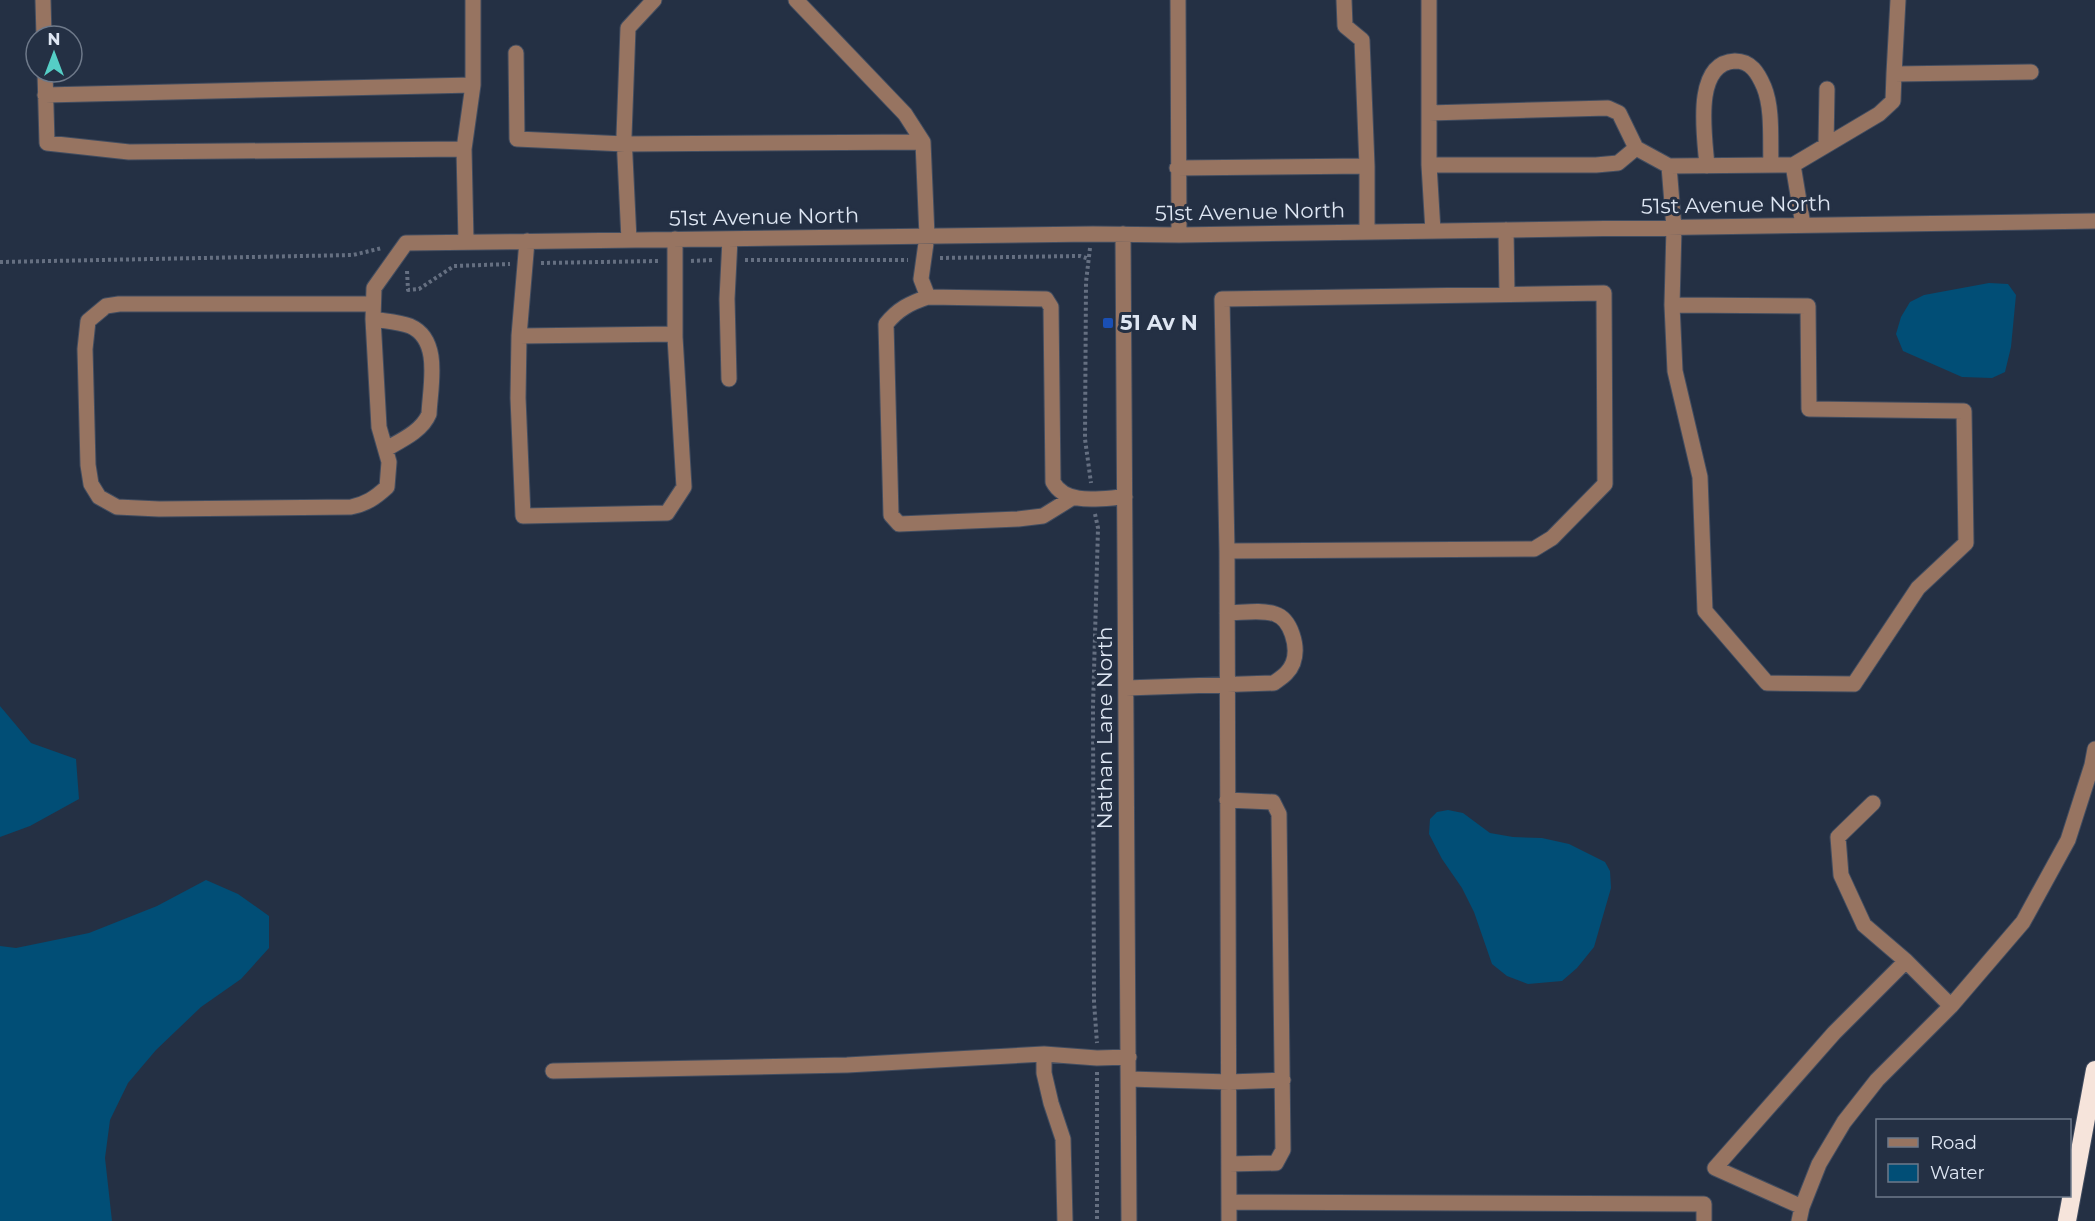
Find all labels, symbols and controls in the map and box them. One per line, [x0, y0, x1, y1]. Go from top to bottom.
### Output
north arrow [24, 24, 84, 84]
text: N [48, 30, 60, 49]
street label: 51st Avenue North [1641, 190, 1831, 219]
street label: 51st Avenue North [1155, 197, 1345, 226]
street label: 51st Avenue North [669, 202, 859, 231]
place label: 51 Av N [1120, 310, 1198, 335]
marker: 51 Av N [1101, 316, 1115, 330]
street label: Nathan Lane North [1092, 626, 1117, 830]
legend [1876, 1119, 2071, 1197]
text: Road [1930, 1132, 1977, 1154]
text: Water [1930, 1162, 1985, 1184]

